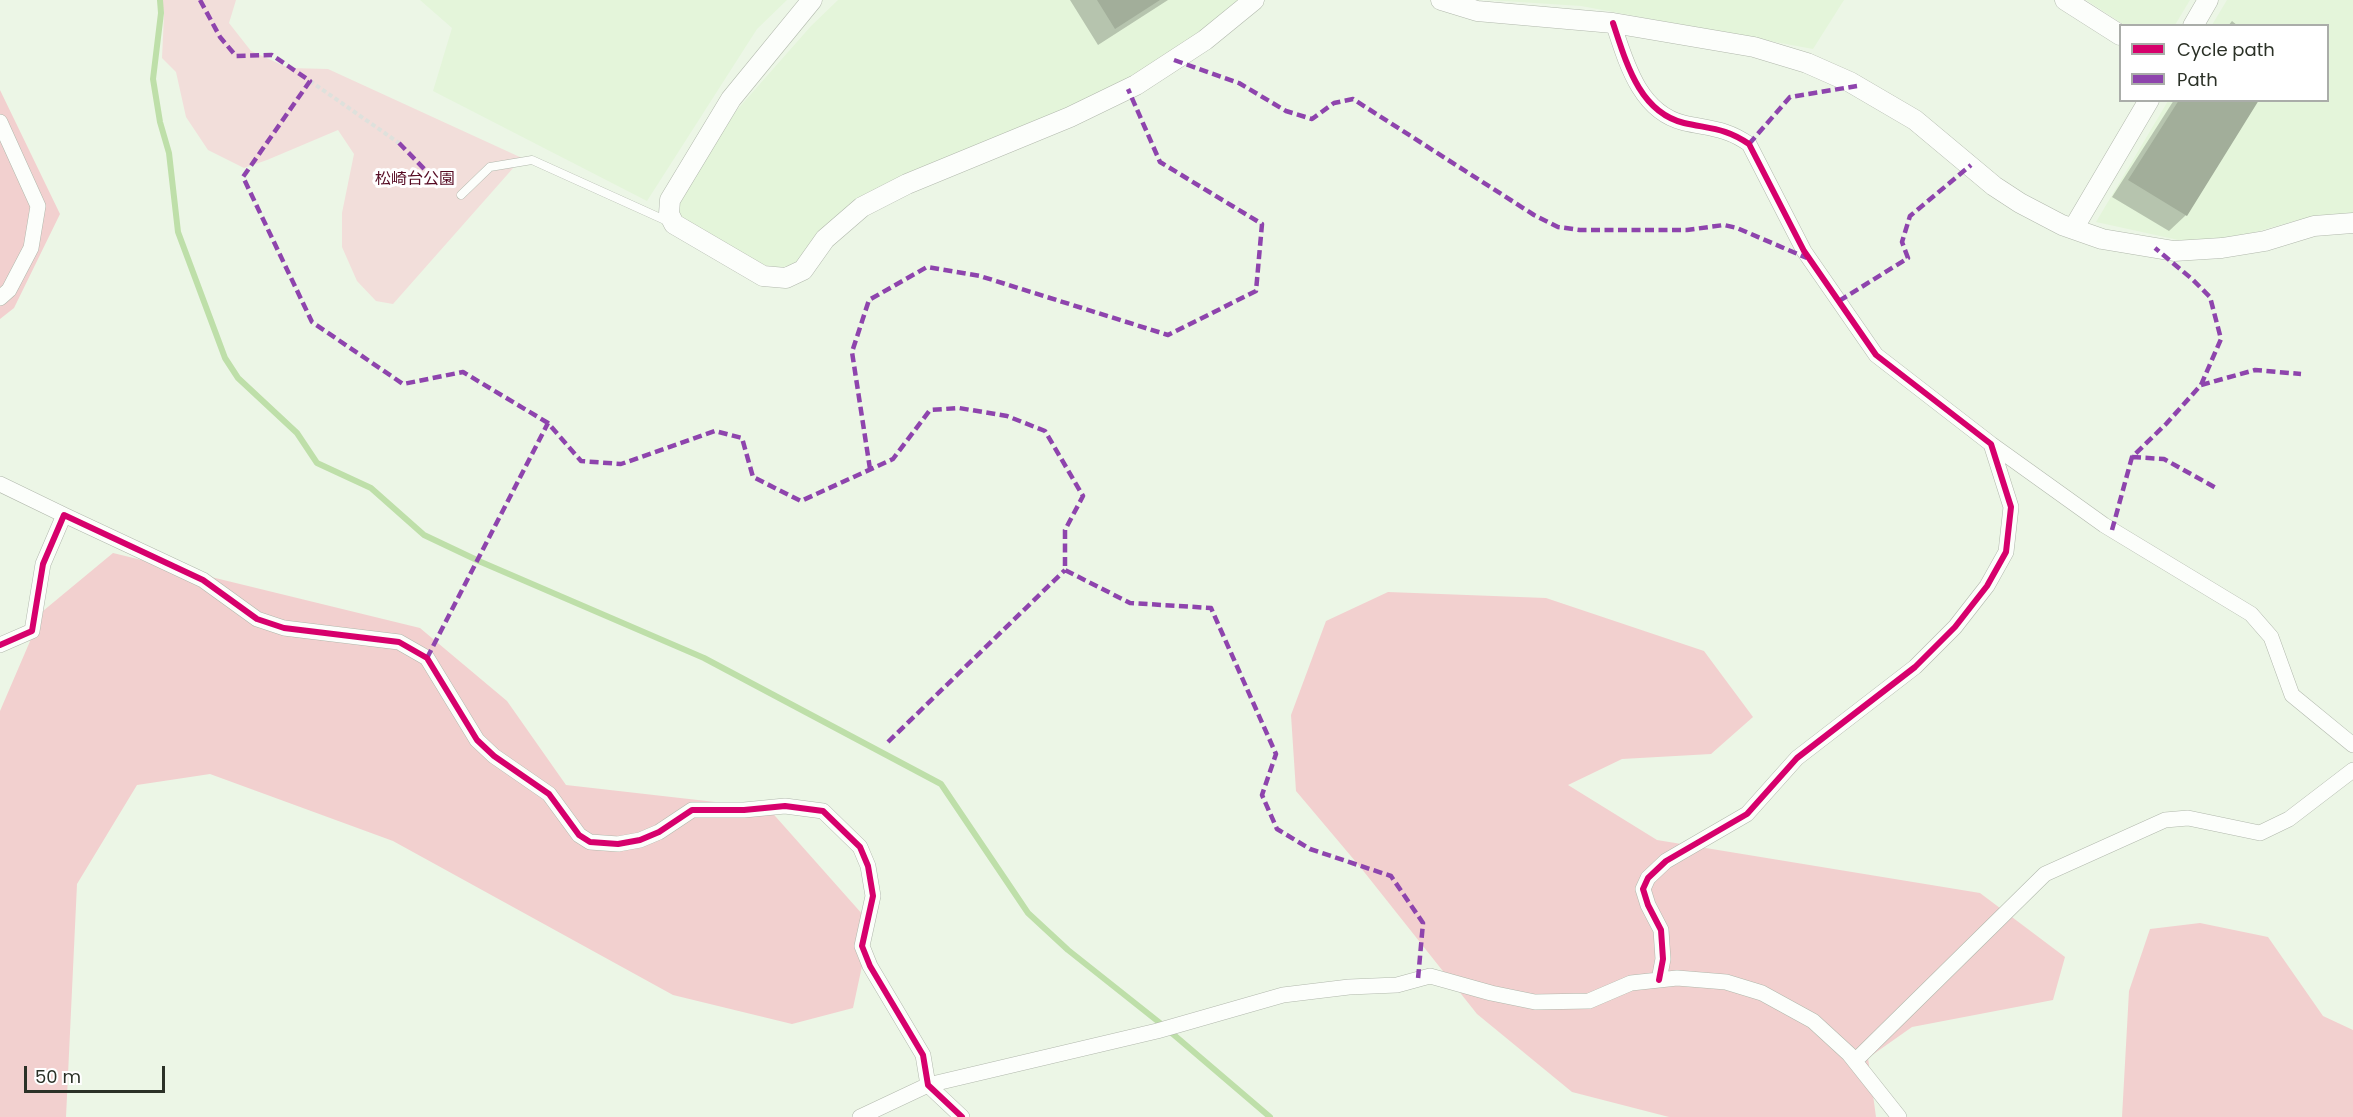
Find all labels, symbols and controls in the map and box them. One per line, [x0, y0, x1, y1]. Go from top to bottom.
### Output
legend [2119, 24, 2329, 102]
text: Cycle path [2177, 37, 2275, 62]
text: Path [2177, 67, 2218, 92]
park label: 松崎台公園 [375, 170, 455, 190]
scale bar [27, 1054, 168, 1092]
text: 50 m [35, 1064, 81, 1089]

